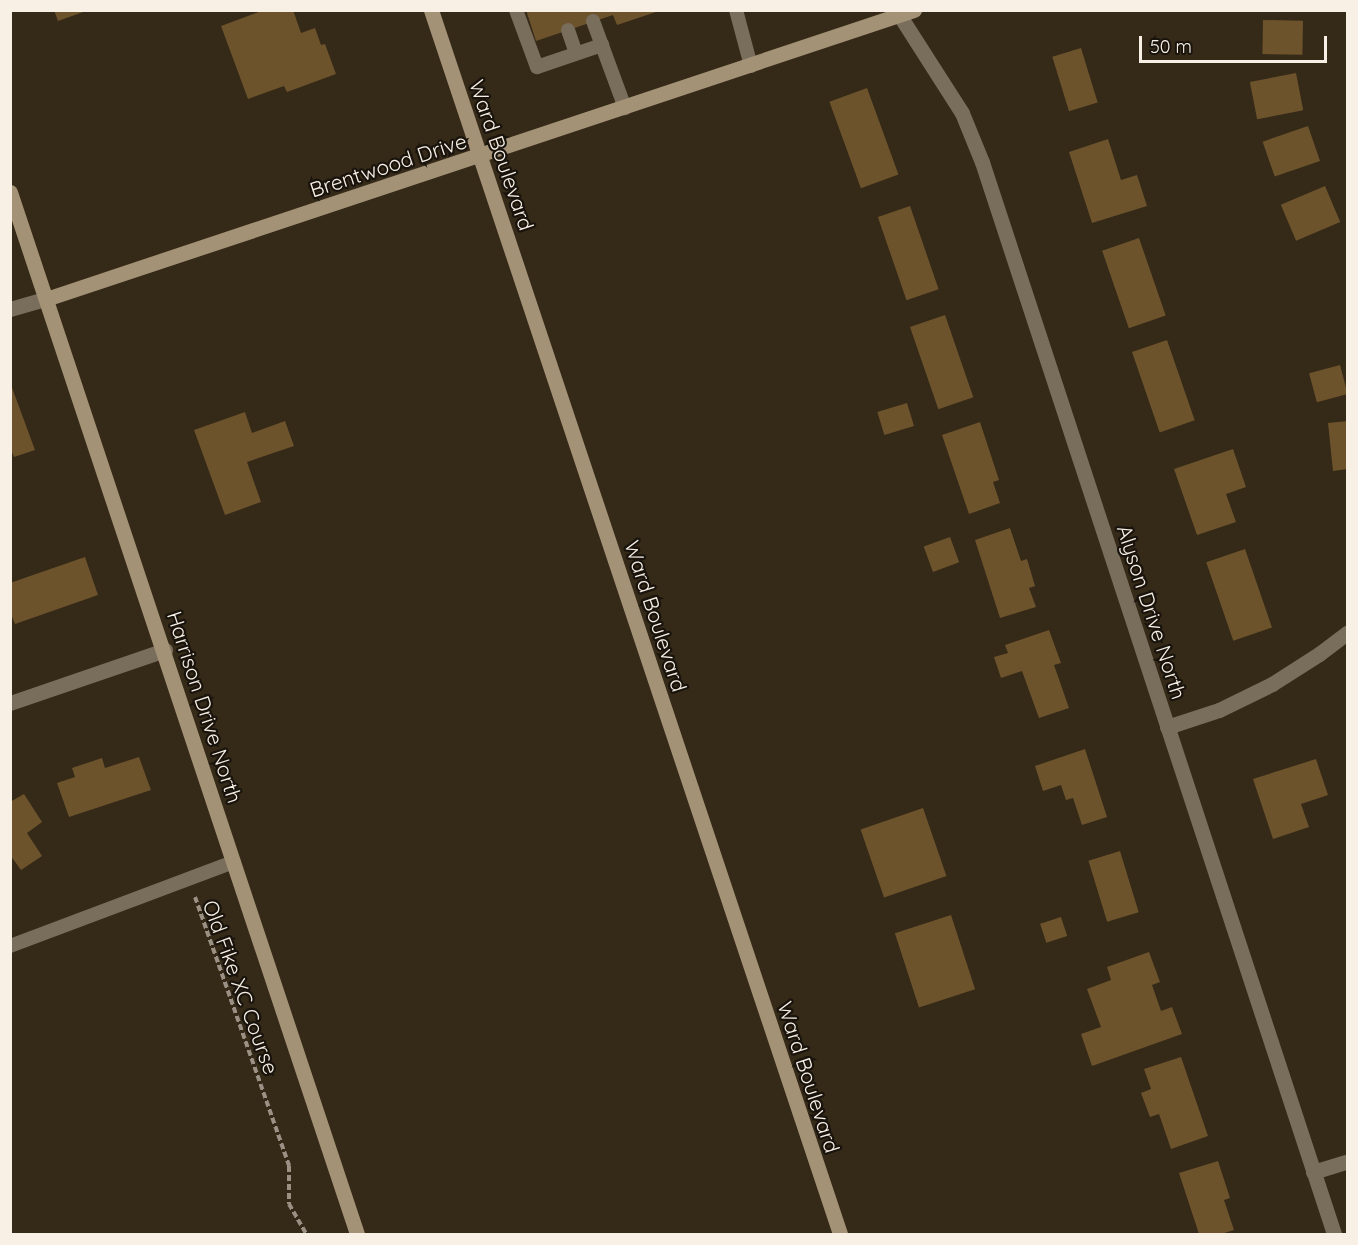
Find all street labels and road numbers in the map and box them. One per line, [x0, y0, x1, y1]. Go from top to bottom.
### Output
street label: Ward Boulevard [464, 76, 540, 234]
street label: Brentwood Drive [306, 128, 470, 202]
street label: Alyson Drive North [1112, 522, 1192, 702]
street label: Ward Boulevard [620, 537, 692, 695]
street label: Harrison Drive North [162, 608, 248, 806]
street label: Old Fike XC Course [198, 896, 284, 1078]
street label: Ward Boulevard [773, 998, 845, 1156]

